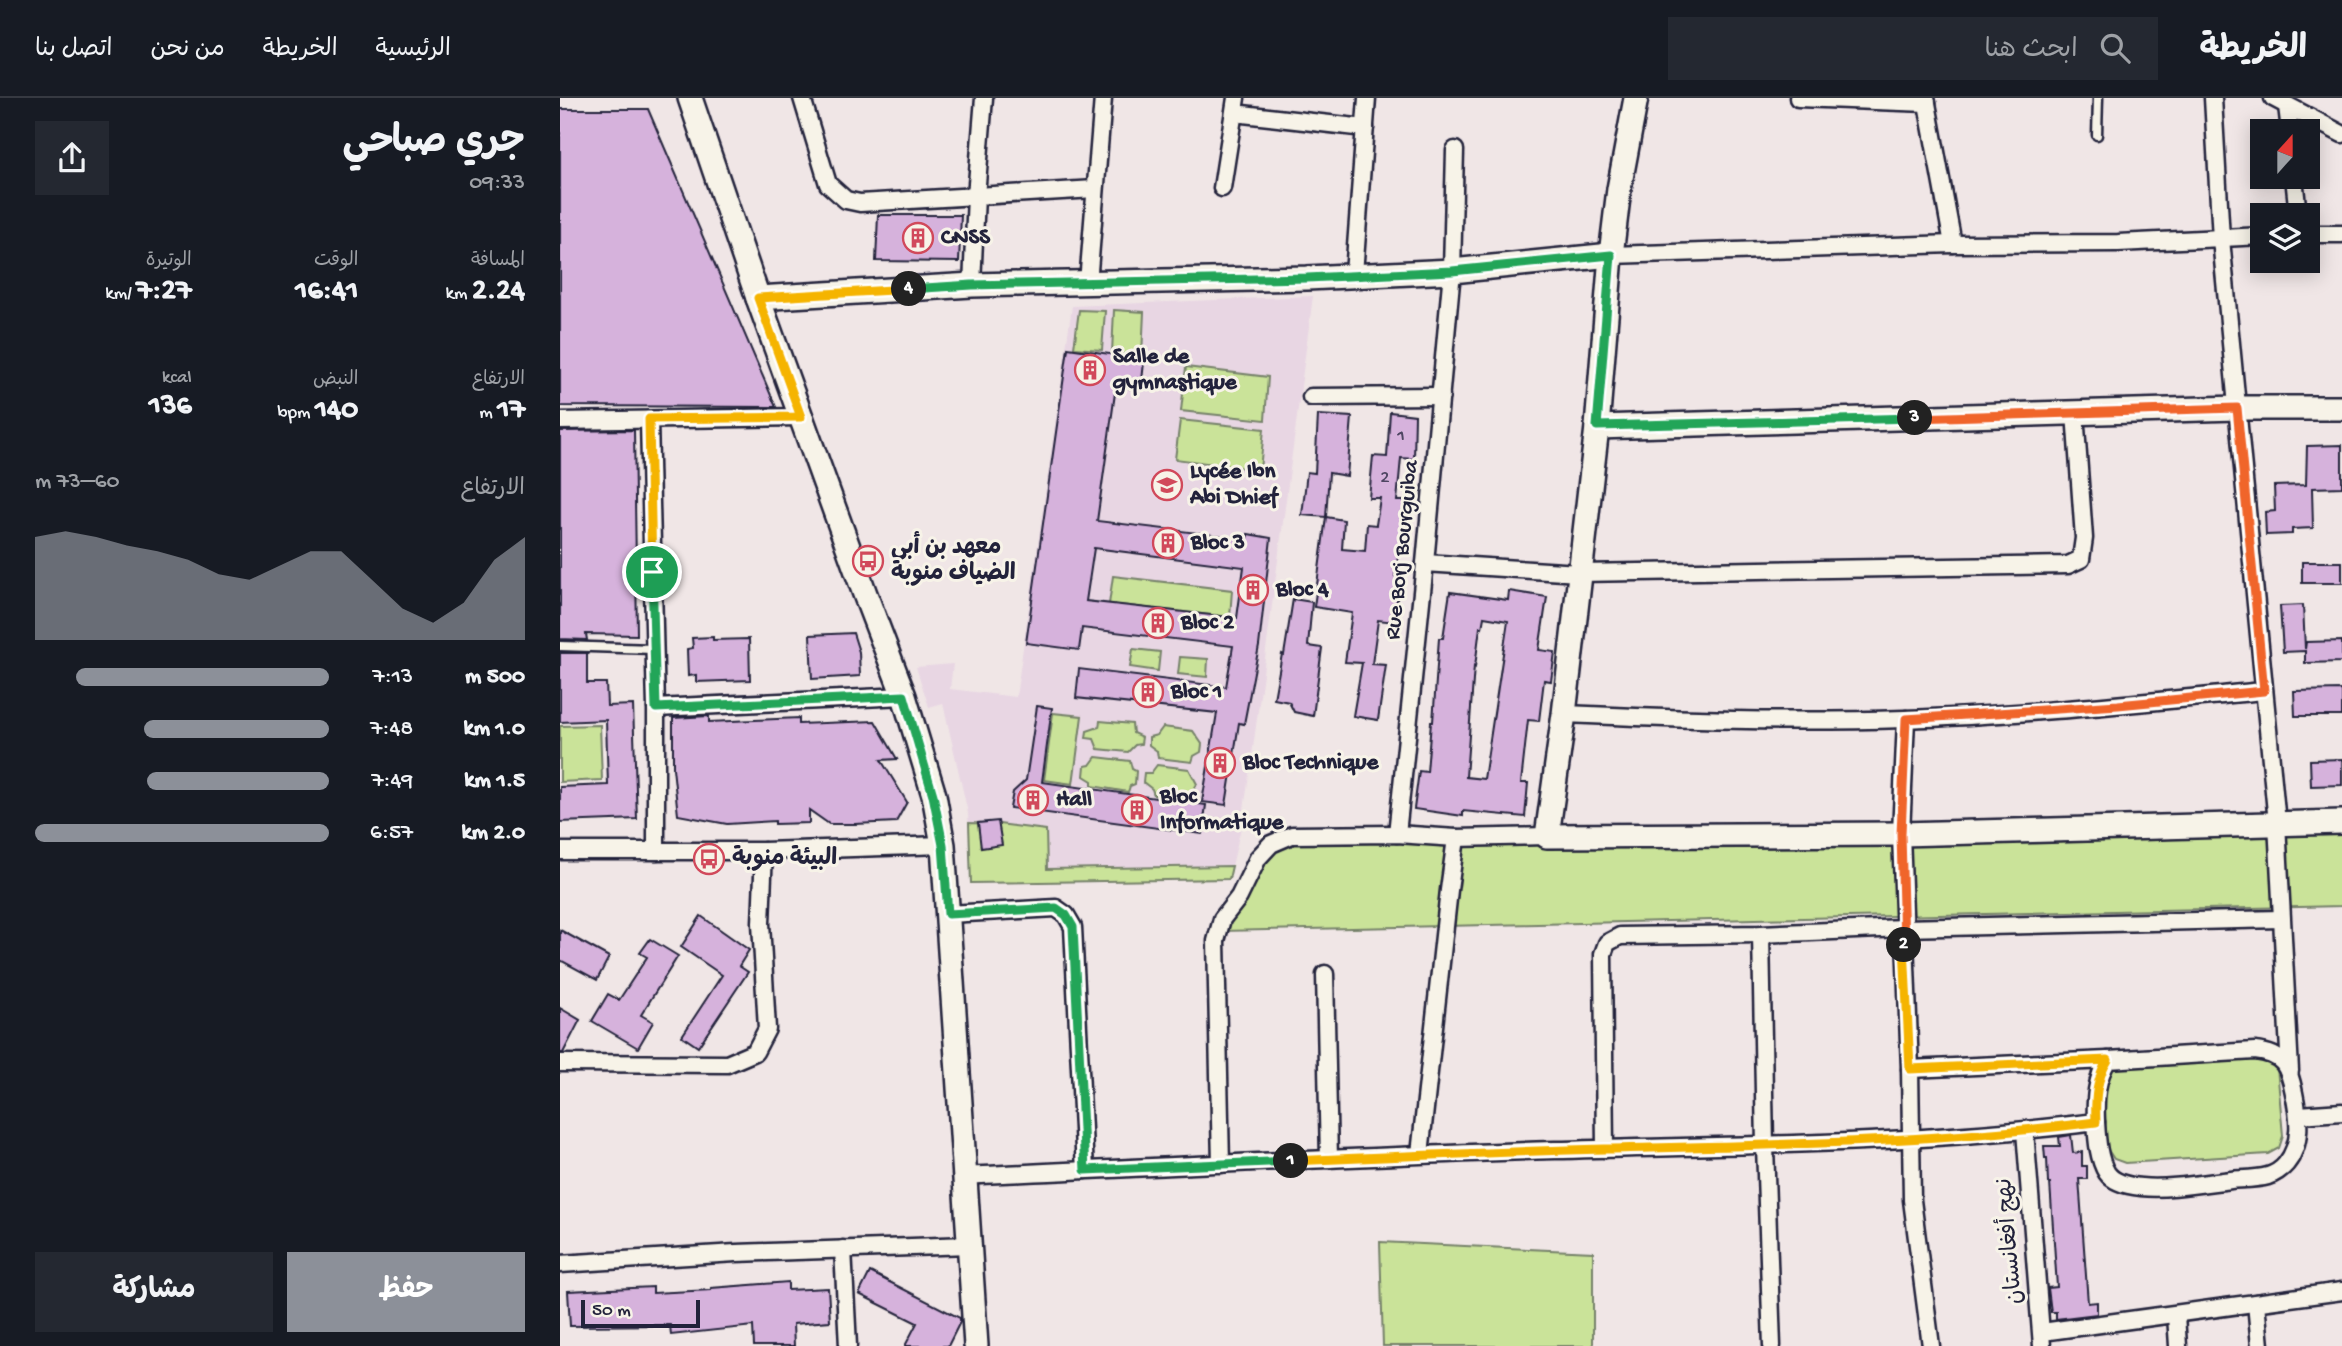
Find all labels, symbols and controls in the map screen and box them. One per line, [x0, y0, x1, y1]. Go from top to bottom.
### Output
search box [1668, 17, 2158, 80]
icon: search [2096, 29, 2134, 67]
text: الخريطة [2200, 32, 2307, 70]
text: اتصل بنا [35, 36, 112, 65]
text: من نحن [150, 36, 225, 65]
text: الخريطة [263, 36, 338, 65]
text: الرئيسية [376, 36, 451, 65]
text: ابحث هنا [1985, 36, 2078, 67]
north arrow [2250, 119, 2320, 189]
map controls [2250, 119, 2320, 273]
button: share [35, 121, 109, 195]
text: جري صباحي [343, 122, 525, 166]
text: 09:33 [469, 170, 525, 197]
button: layers [2250, 203, 2320, 273]
building icon: CNSS [901, 221, 935, 255]
place label: CNSS [941, 225, 991, 252]
text: الوتيرة [146, 250, 192, 273]
text: الوقت [314, 250, 358, 273]
text: المسافة [471, 250, 525, 273]
pin: 4 [892, 272, 926, 306]
text: 7:27 [136, 275, 192, 310]
text: 16:41 [295, 275, 358, 310]
text: 2.24 [472, 275, 525, 310]
text: 4 [904, 277, 913, 300]
text: /km [105, 283, 136, 306]
text: km [446, 283, 472, 306]
place label: Salle de gymnastique [1112, 344, 1238, 397]
building icon: Salle de gymnastique [1073, 353, 1107, 387]
text: kcal [162, 367, 192, 390]
text: النبض [313, 369, 358, 392]
text: الارتفاع [472, 369, 525, 392]
text: 136 [149, 390, 192, 425]
text: 140 [315, 394, 358, 429]
text: 17 [497, 394, 525, 429]
pin: 3 [1898, 400, 1932, 436]
text: bpm [278, 402, 315, 425]
text: m [479, 402, 497, 425]
text: 3 [1910, 406, 1919, 429]
house number: 1 [1396, 425, 1405, 448]
street label: Rue Borj Bourguiba [1380, 458, 1426, 641]
place label: Lycée Ibn Abi Dhief [1189, 459, 1279, 512]
house number: 2 [1380, 467, 1390, 490]
school or university icon: Lycée Ibn Abi Dhief [1150, 468, 1184, 502]
text: 60–73 m [35, 469, 120, 496]
text: الارتفاع [461, 476, 525, 503]
building icon: Bloc 3 [1151, 526, 1185, 560]
place label: Bloc 3 [1190, 530, 1245, 557]
place label: معهد بن أبي الضياف منوبة [891, 531, 1016, 588]
pin [622, 542, 682, 602]
bus stop icon: معهد بن أبي الضياف منوبة [851, 544, 885, 578]
icon: arrive [633, 553, 671, 591]
building icon: Bloc 4 [1236, 573, 1270, 607]
place label: Bloc 4 [1275, 577, 1329, 604]
building icon: Bloc 2 [1141, 606, 1175, 640]
place label: Bloc 2 [1180, 610, 1235, 637]
text: 7:13 [373, 664, 413, 691]
text: 500 m [465, 664, 525, 691]
building icon: Bloc 1 [1131, 675, 1165, 709]
place label: Bloc 1 [1170, 679, 1222, 706]
text: 7:48 [370, 716, 413, 743]
text: 1.0 km [463, 716, 525, 743]
building icon: Bloc Technique [1203, 746, 1237, 780]
place label: Bloc Technique [1242, 750, 1379, 777]
text: 7:49 [371, 768, 413, 795]
text: 1.5 km [464, 768, 525, 795]
building icon: Hall [1016, 783, 1050, 817]
place label: Bloc Informatique [1159, 784, 1285, 837]
place label: Hall [1056, 787, 1092, 814]
building icon: Bloc Informatique [1120, 793, 1154, 827]
text: 6:57 [370, 820, 413, 847]
text: 2.0 km [461, 820, 525, 847]
bus stop icon: البيئة منوبة [692, 842, 726, 876]
place label: البيئة منوبة [732, 845, 837, 873]
pin: 2 [1886, 928, 1922, 962]
text: 2 [1899, 933, 1908, 956]
pin: 1 [1274, 1144, 1308, 1178]
text: 1 [1287, 1149, 1294, 1172]
street label: نهج أفغانستان [1988, 1177, 2030, 1306]
button: مشاركة [35, 1252, 273, 1332]
button: حفظ [287, 1252, 525, 1332]
scale bar [581, 1297, 700, 1329]
text: 50 m [592, 1300, 631, 1323]

